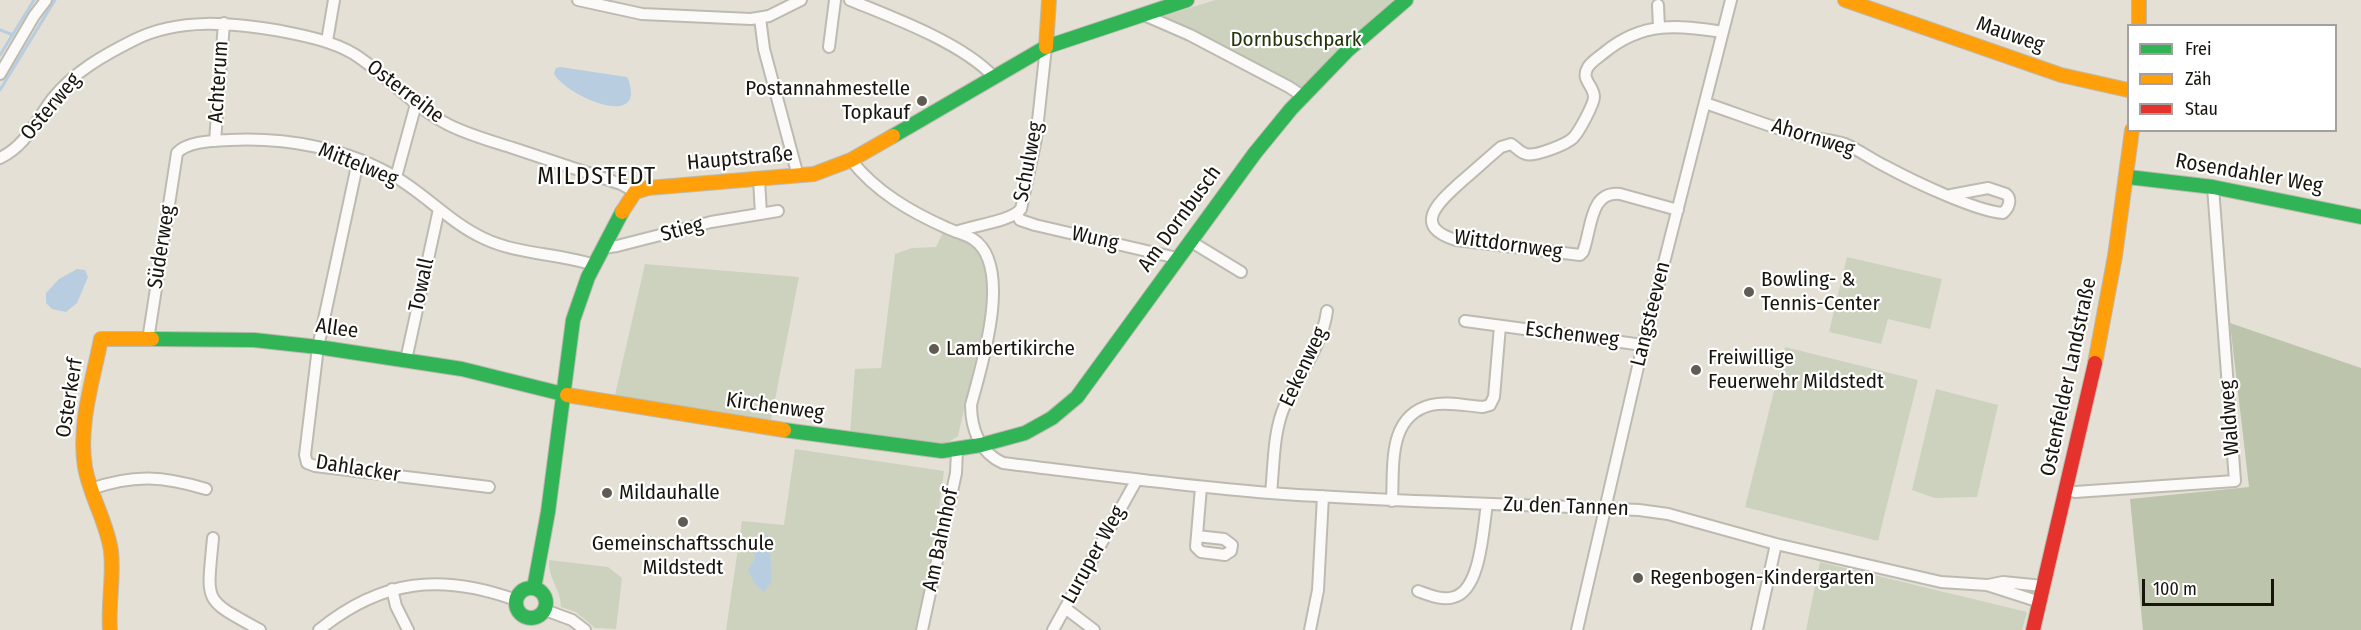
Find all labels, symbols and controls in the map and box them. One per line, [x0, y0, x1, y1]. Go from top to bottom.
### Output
street label: Mauweg [1973, 12, 2047, 58]
legend [2127, 24, 2337, 132]
park label: Dornbuschpark [1230, 27, 1362, 53]
text: Frei [2185, 38, 2211, 60]
street label: Achterum [204, 40, 234, 124]
street label: Osterreihe [361, 55, 449, 129]
street label: Osterweg [16, 68, 86, 146]
text: Zäh [2185, 68, 2212, 90]
place label: Postannahmestelle Topkauf [745, 76, 910, 126]
marker: Postannahmestelle Topkauf [915, 94, 929, 108]
text: Stau [2185, 98, 2218, 120]
street label: Ahornweg [1768, 113, 1858, 163]
street label: Schulweg [1009, 120, 1049, 204]
street label: Mittelweg [315, 138, 401, 192]
street label: Hauptstraße [686, 142, 794, 176]
street label: Rosendahler Weg [2173, 149, 2325, 199]
street label: Am Dornbusch [1133, 161, 1227, 277]
district label: MILDSTEDT [537, 163, 657, 191]
street label: Süderweg [143, 203, 181, 291]
street label: Stieg [658, 212, 706, 248]
street label: Wung [1069, 221, 1121, 257]
street label: Wittdornweg [1452, 225, 1564, 265]
street label: Towall [404, 256, 440, 314]
street label: Langsteeven [1626, 259, 1676, 369]
place label: Bowling- & Tennis-Center [1761, 267, 1880, 317]
street label: Ostenfelder Landstraße [2036, 275, 2102, 479]
marker: Bowling- & Tennis-Center [1742, 285, 1756, 299]
street label: Allee [314, 314, 360, 344]
street label: Eschenweg [1524, 317, 1620, 353]
street label: Eekenweg [1275, 323, 1333, 411]
place label: Lambertikirche [946, 336, 1075, 362]
marker: Lambertikirche [927, 342, 941, 356]
place label: Freiwillige Feuerwehr Mildstedt [1708, 345, 1884, 395]
street label: Osterkerf [51, 356, 89, 440]
marker: Freiwillige Feuerwehr Mildstedt [1689, 363, 1703, 377]
street label: Waldweg [2215, 379, 2245, 457]
street label: Kirchenweg [724, 388, 826, 426]
street label: Dahlacker [314, 450, 402, 488]
place label: Mildauhalle [619, 480, 720, 506]
marker: Mildauhalle [600, 486, 614, 500]
street label: Am Bahnhof [918, 486, 964, 594]
street label: Zu den Tannen [1503, 492, 1629, 522]
street label: Luruper Weg [1057, 502, 1131, 608]
marker: Gemeinschaftsschule Mildstedt [676, 515, 690, 529]
place label: Gemeinschaftsschule Mildstedt [592, 531, 774, 581]
place label: Regenbogen-Kindergarten [1650, 565, 1875, 591]
scale bar [2145, 567, 2277, 605]
marker: Regenbogen-Kindergarten [1631, 571, 1645, 585]
text: 100 m [2153, 578, 2197, 600]

